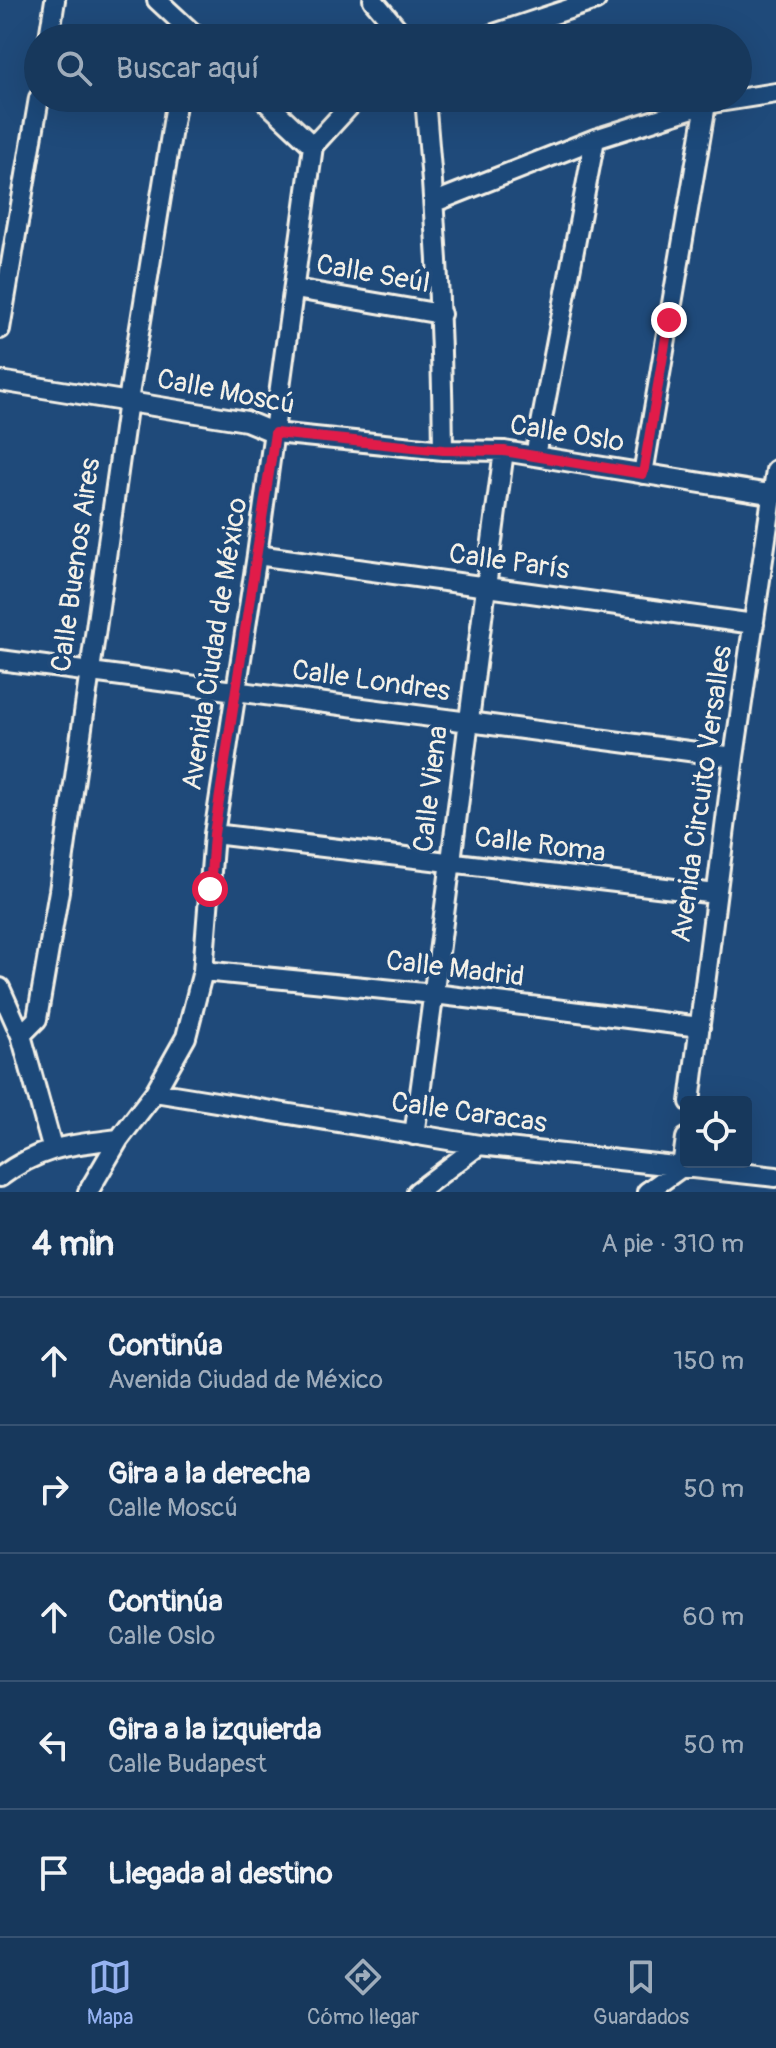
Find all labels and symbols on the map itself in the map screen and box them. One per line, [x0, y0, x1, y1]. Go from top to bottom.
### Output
street label: Calle Seúl [313, 247, 433, 301]
route end [651, 302, 687, 338]
street label: Calle Moscú [154, 361, 298, 423]
street label: Calle Oslo [507, 408, 627, 460]
street label: Calle Buenos Aires [44, 455, 108, 674]
street label: Avenida Ciudad de México [175, 495, 255, 793]
street label: Calle París [447, 536, 572, 588]
street label: Avenida Circuito Versalles [664, 643, 740, 945]
street label: Calle Londres [290, 653, 453, 709]
street label: Calle Viena [406, 724, 456, 854]
street label: Calle Roma [472, 820, 608, 870]
route start [192, 871, 228, 907]
street label: Calle Madrid [384, 943, 526, 995]
street label: Calle Caracas [389, 1085, 549, 1141]

